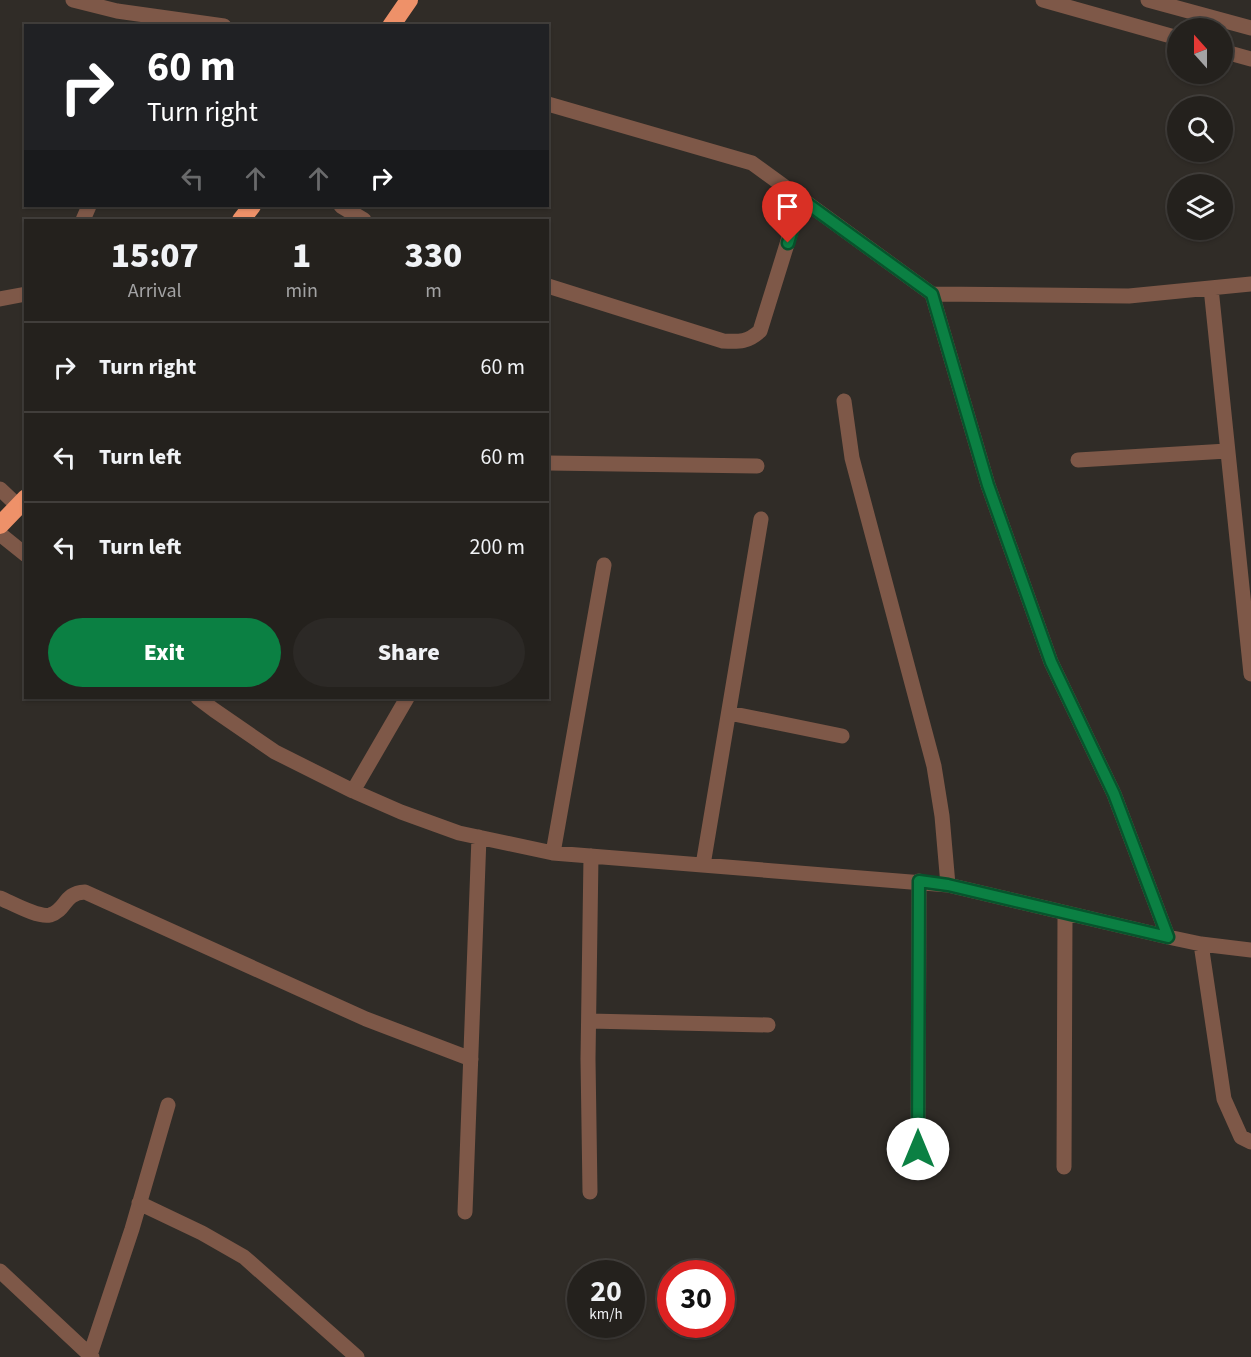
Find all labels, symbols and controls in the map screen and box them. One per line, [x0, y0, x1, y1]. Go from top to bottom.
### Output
north arrow [1167, 18, 1233, 84]
map controls [1167, 18, 1233, 240]
text: 60 m [147, 37, 236, 97]
icon: right [48, 48, 126, 126]
text: Turn right [147, 93, 258, 132]
button: search [1167, 96, 1233, 162]
icon: left [176, 162, 209, 195]
icon: ahead [239, 162, 272, 195]
icon: ahead [302, 162, 335, 195]
icon: right [365, 162, 398, 195]
button: layers [1167, 174, 1233, 240]
pin [762, 181, 813, 243]
icon: arrive [771, 190, 804, 223]
text: 15:07 [111, 230, 199, 281]
text: 1 [292, 230, 311, 281]
text: 330 [405, 230, 462, 281]
text: Arrival [128, 277, 182, 305]
text: min [285, 277, 318, 305]
text: m [425, 277, 442, 305]
icon: right [48, 351, 81, 384]
text: Turn right [99, 351, 196, 383]
text: 60 m [480, 351, 525, 383]
icon: left [48, 441, 81, 474]
text: Turn left [99, 441, 181, 473]
text: 60 m [480, 441, 525, 473]
icon: left [48, 531, 81, 564]
text: Turn left [99, 531, 181, 563]
text: 200 m [470, 531, 525, 563]
button: Exit [48, 618, 281, 687]
button: Share [293, 618, 525, 687]
position arrow [886, 1117, 950, 1181]
speed limit sign: 30 [657, 1260, 735, 1338]
text: 20 [590, 1270, 622, 1313]
text: km/h [589, 1304, 623, 1325]

